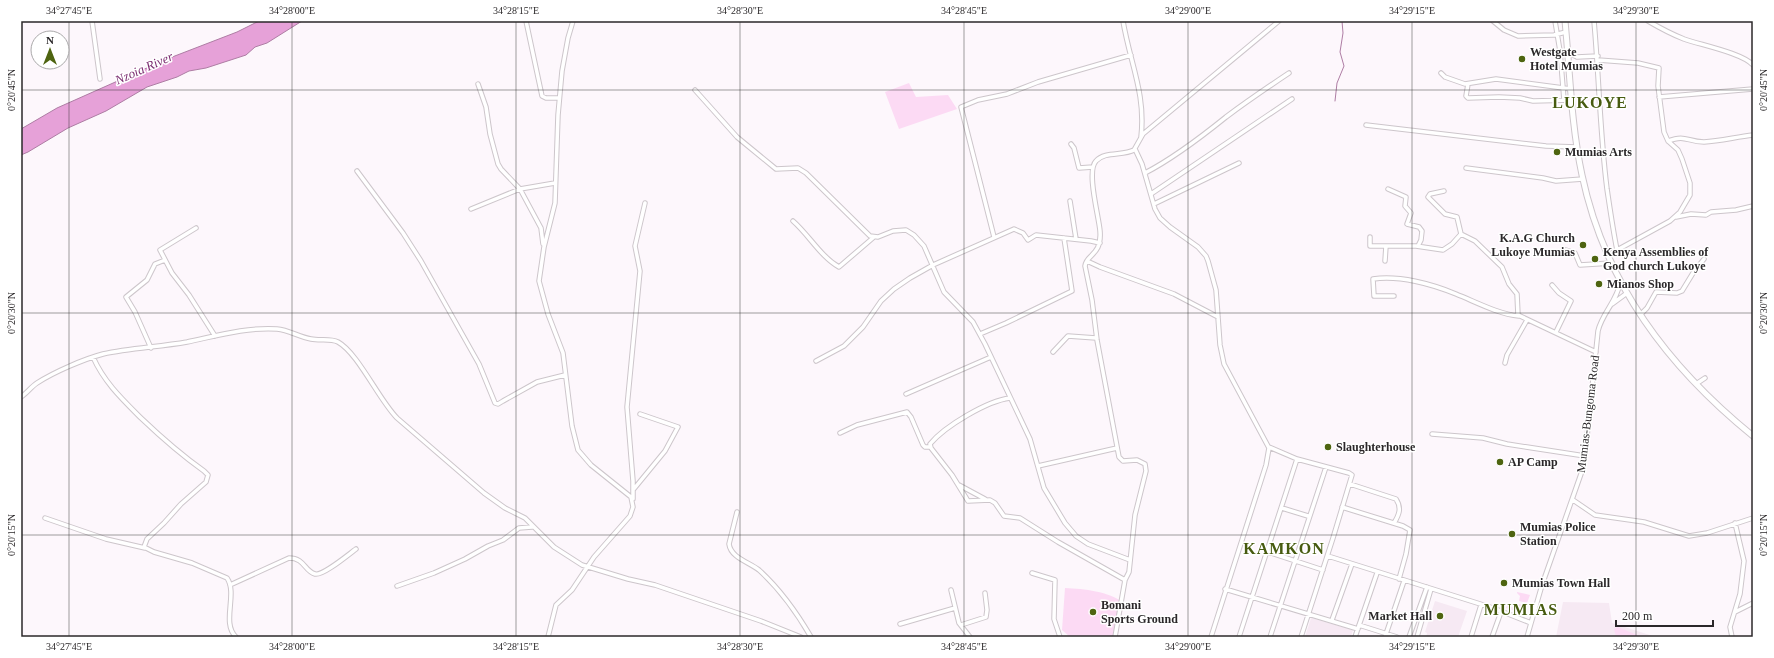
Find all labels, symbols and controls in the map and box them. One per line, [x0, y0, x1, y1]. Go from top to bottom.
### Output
text: 34°27'45"E [46, 5, 92, 16]
text: 34°28'00"E [269, 5, 315, 16]
text: 34°28'15"E [493, 5, 539, 16]
text: 34°28'30"E [717, 5, 763, 16]
text: 34°28'45"E [941, 5, 987, 16]
text: 34°29'00"E [1165, 5, 1211, 16]
text: 34°29'15"E [1389, 5, 1435, 16]
text: 34°29'30"E [1613, 5, 1659, 16]
north arrow [30, 30, 70, 70]
text: N [46, 34, 54, 46]
place label: Westgate Hotel Mumias [1530, 45, 1603, 73]
water label: Nzoia River [112, 48, 176, 88]
marker: Westgate Hotel Mumias [1517, 54, 1527, 64]
text: 0°20'45"N [6, 69, 17, 111]
text: 0°20'45"N [1758, 69, 1769, 111]
district label: LUKOYE [1552, 94, 1628, 111]
place label: Mumias Arts [1565, 145, 1632, 159]
marker: Mumias Arts [1552, 147, 1562, 157]
place label: K.A.G Church Lukoye Mumias [1491, 231, 1575, 259]
marker: K.A.G Church Lukoye Mumias [1578, 240, 1588, 250]
place label: Kenya Assemblies of God church Lukoye [1603, 245, 1709, 273]
marker: Kenya Assemblies of God church Lukoye [1590, 254, 1600, 264]
place label: Mianos Shop [1607, 277, 1674, 291]
marker: Mianos Shop [1594, 279, 1604, 289]
text: 0°20'30"N [6, 292, 17, 334]
text: 0°20'30"N [1758, 292, 1769, 334]
street label: Mumias-Bungoma Road [1574, 354, 1602, 474]
place label: Slaughterhouse [1336, 440, 1416, 454]
marker: Slaughterhouse [1323, 442, 1333, 452]
place label: AP Camp [1508, 455, 1558, 469]
marker: AP Camp [1495, 457, 1505, 467]
text: 0°20'15"N [6, 514, 17, 556]
text: 0°20'15"N [1758, 514, 1769, 556]
place label: Mumias Police Station [1520, 520, 1596, 548]
marker: Mumias Police Station [1507, 529, 1517, 539]
district label: KAMKON [1243, 540, 1325, 557]
place label: Mumias Town Hall [1512, 576, 1611, 590]
marker: Mumias Town Hall [1499, 578, 1509, 588]
place label: Bomani Sports Ground [1101, 598, 1178, 626]
district label: MUMIAS [1484, 601, 1558, 618]
scale bar [1616, 602, 1713, 628]
marker: Bomani Sports Ground [1088, 607, 1098, 617]
place label: Market Hall [1368, 609, 1433, 623]
text: 200 m [1622, 609, 1653, 623]
marker: Market Hall [1435, 611, 1445, 621]
text: 34°27'45"E [46, 641, 92, 652]
text: 34°28'00"E [269, 641, 315, 652]
text: 34°28'15"E [493, 641, 539, 652]
text: 34°28'30"E [717, 641, 763, 652]
text: 34°28'45"E [941, 641, 987, 652]
text: 34°29'00"E [1165, 641, 1211, 652]
text: 34°29'15"E [1389, 641, 1435, 652]
text: 34°29'30"E [1613, 641, 1659, 652]

